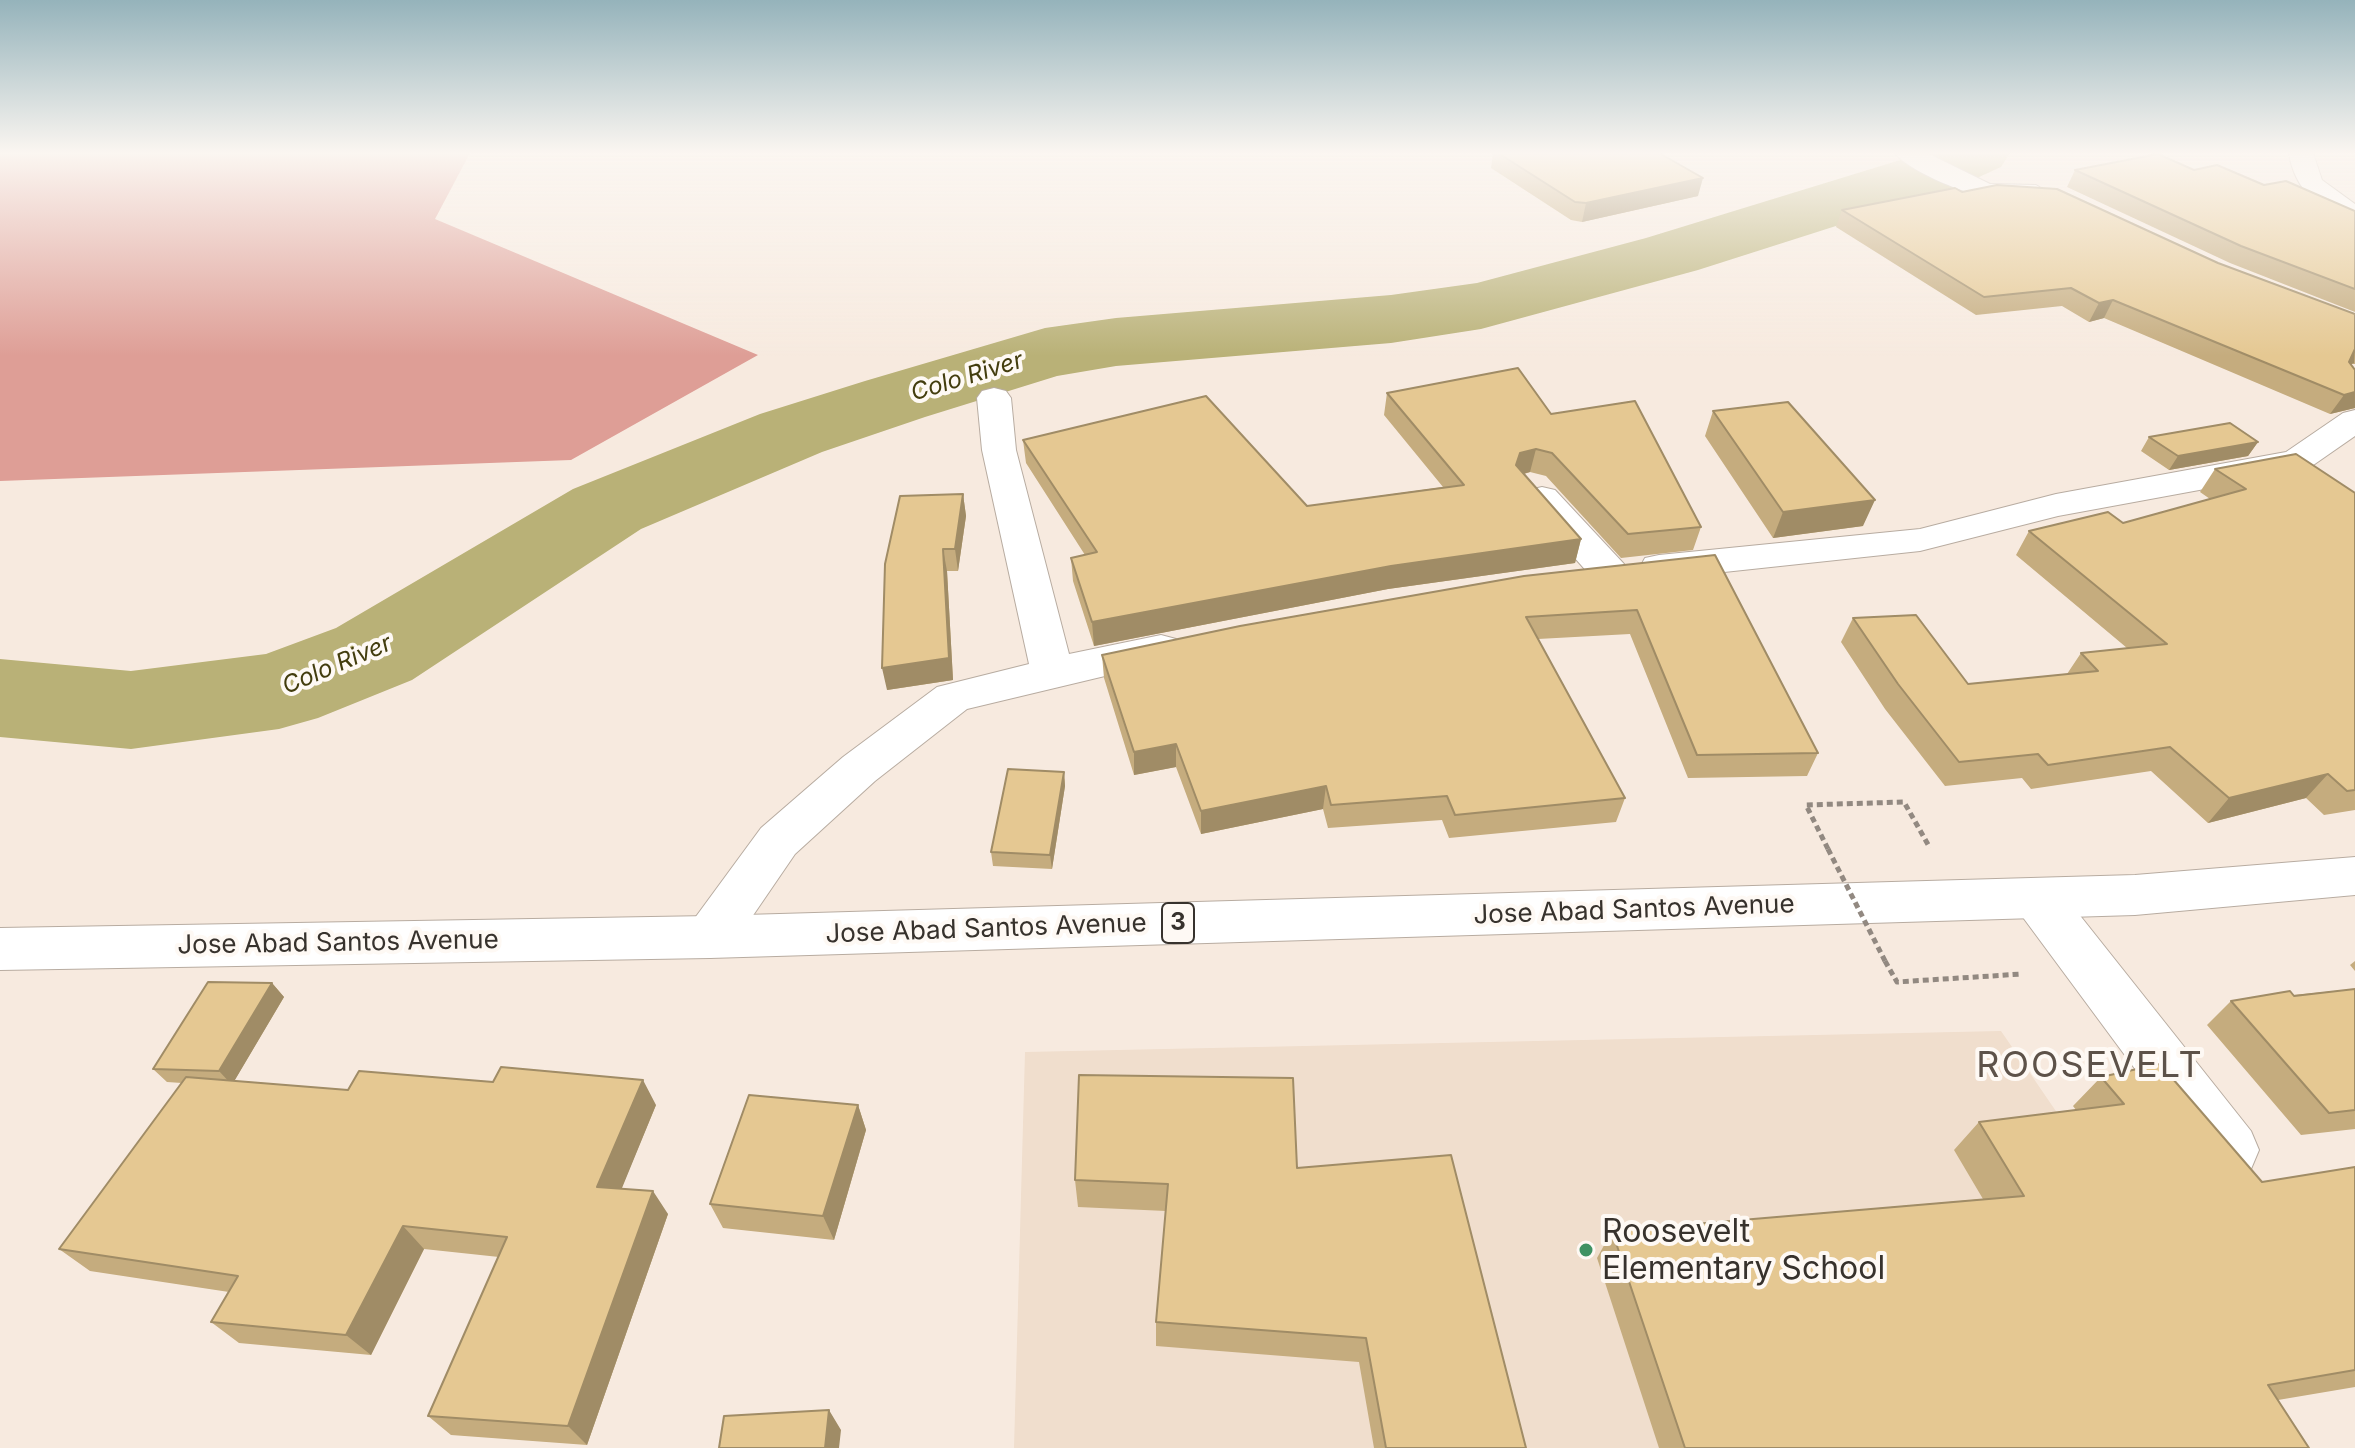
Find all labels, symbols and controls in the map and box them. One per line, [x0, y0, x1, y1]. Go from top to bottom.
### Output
water label: Colo River [907, 346, 1027, 408]
water label: Colo River [278, 629, 396, 701]
street label: Jose Abad Santos Avenue [1473, 889, 1795, 931]
road number: 3 [1162, 903, 1194, 943]
street label: Jose Abad Santos Avenue [825, 908, 1147, 950]
street label: Jose Abad Santos Avenue [177, 925, 499, 961]
district label: ROOSEVELT [1976, 1044, 2204, 1088]
place label: Roosevelt Elementary School [1602, 1213, 1885, 1288]
marker: Roosevelt Elementary School [1577, 1241, 1595, 1259]

